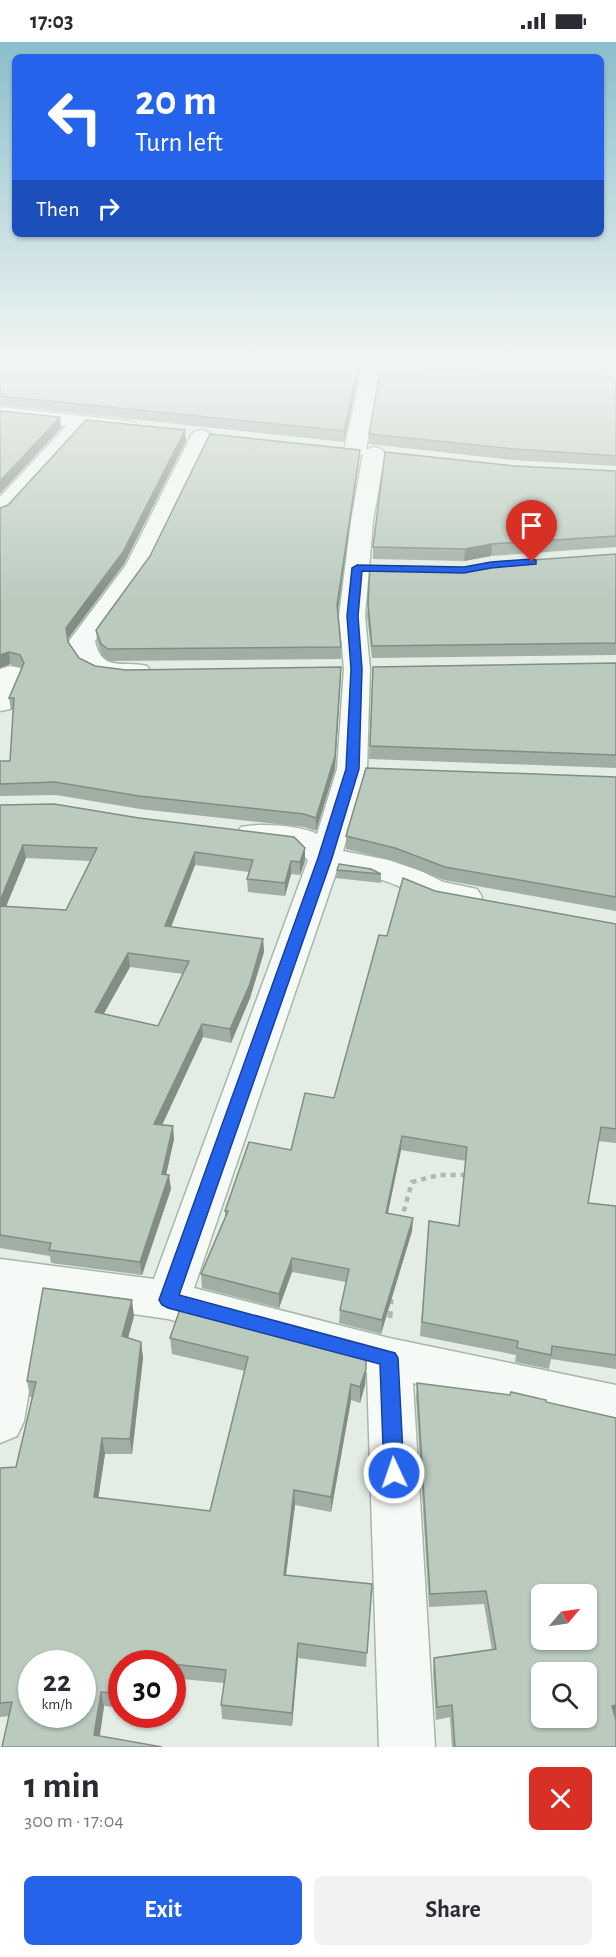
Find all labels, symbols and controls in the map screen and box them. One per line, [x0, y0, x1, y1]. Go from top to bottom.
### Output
text: 17:03 [30, 10, 73, 32]
icon: left [36, 78, 114, 156]
text: 20 m [135, 80, 217, 122]
text: Turn left [135, 129, 223, 156]
icon: right [92, 192, 125, 225]
text: Then [36, 198, 80, 220]
pin [506, 500, 557, 562]
icon: arrive [515, 509, 548, 542]
position arrow [362, 1441, 426, 1505]
north arrow [531, 1584, 597, 1650]
map controls [531, 1584, 597, 1728]
speed limit sign: 30 [108, 1650, 186, 1728]
button: search [531, 1662, 597, 1728]
text: 22 [43, 1667, 71, 1697]
text: km/h [42, 1697, 72, 1712]
button: close [529, 1767, 592, 1830]
text: 1 min [24, 1768, 100, 1804]
text: 300 m · 17:04 [24, 1811, 124, 1831]
button: Exit [24, 1876, 302, 1945]
button: Share [314, 1876, 592, 1945]

